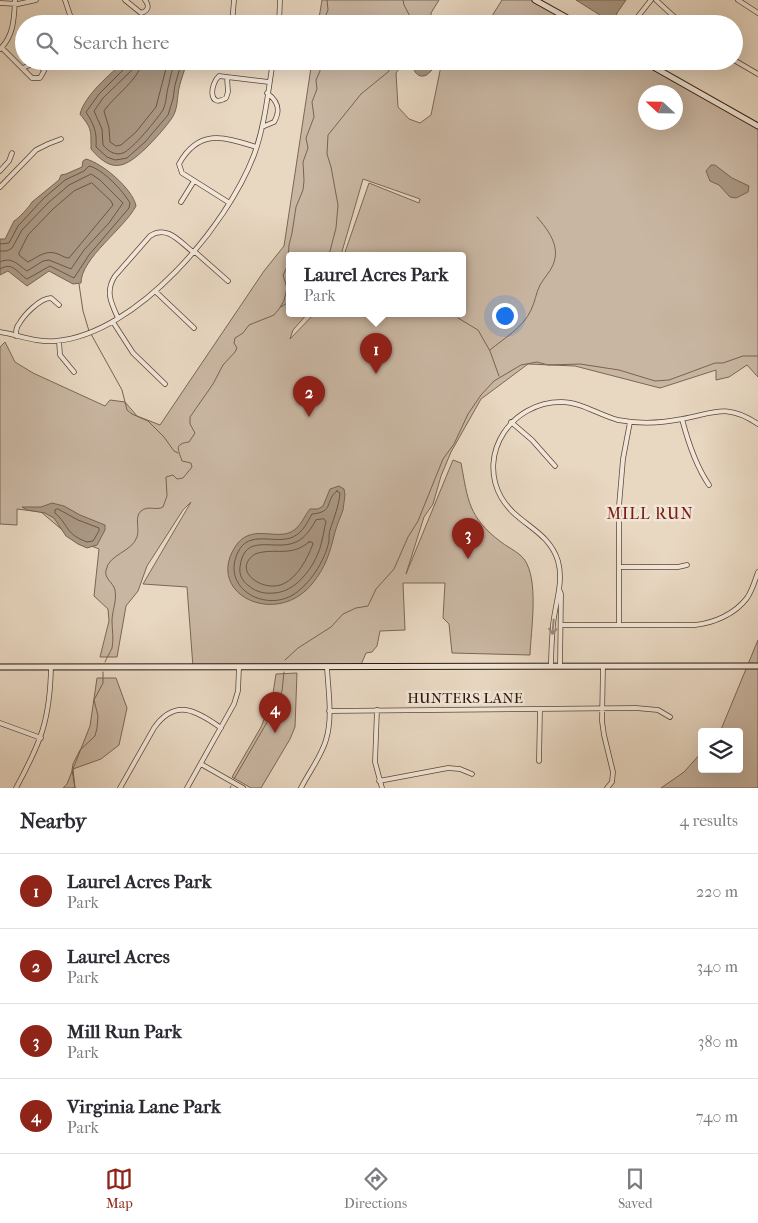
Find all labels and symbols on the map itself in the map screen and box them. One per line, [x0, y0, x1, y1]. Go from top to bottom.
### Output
north arrow [638, 85, 683, 130]
your location [492, 303, 518, 329]
pin: 1 [360, 333, 392, 374]
pin: 2 [293, 376, 325, 417]
district label: MILL RUN [606, 504, 694, 523]
pin: 3 [452, 518, 484, 559]
one-way arrow [548, 619, 558, 635]
street label: HUNTERS LANE [407, 689, 523, 707]
pin: 4 [259, 692, 291, 733]

